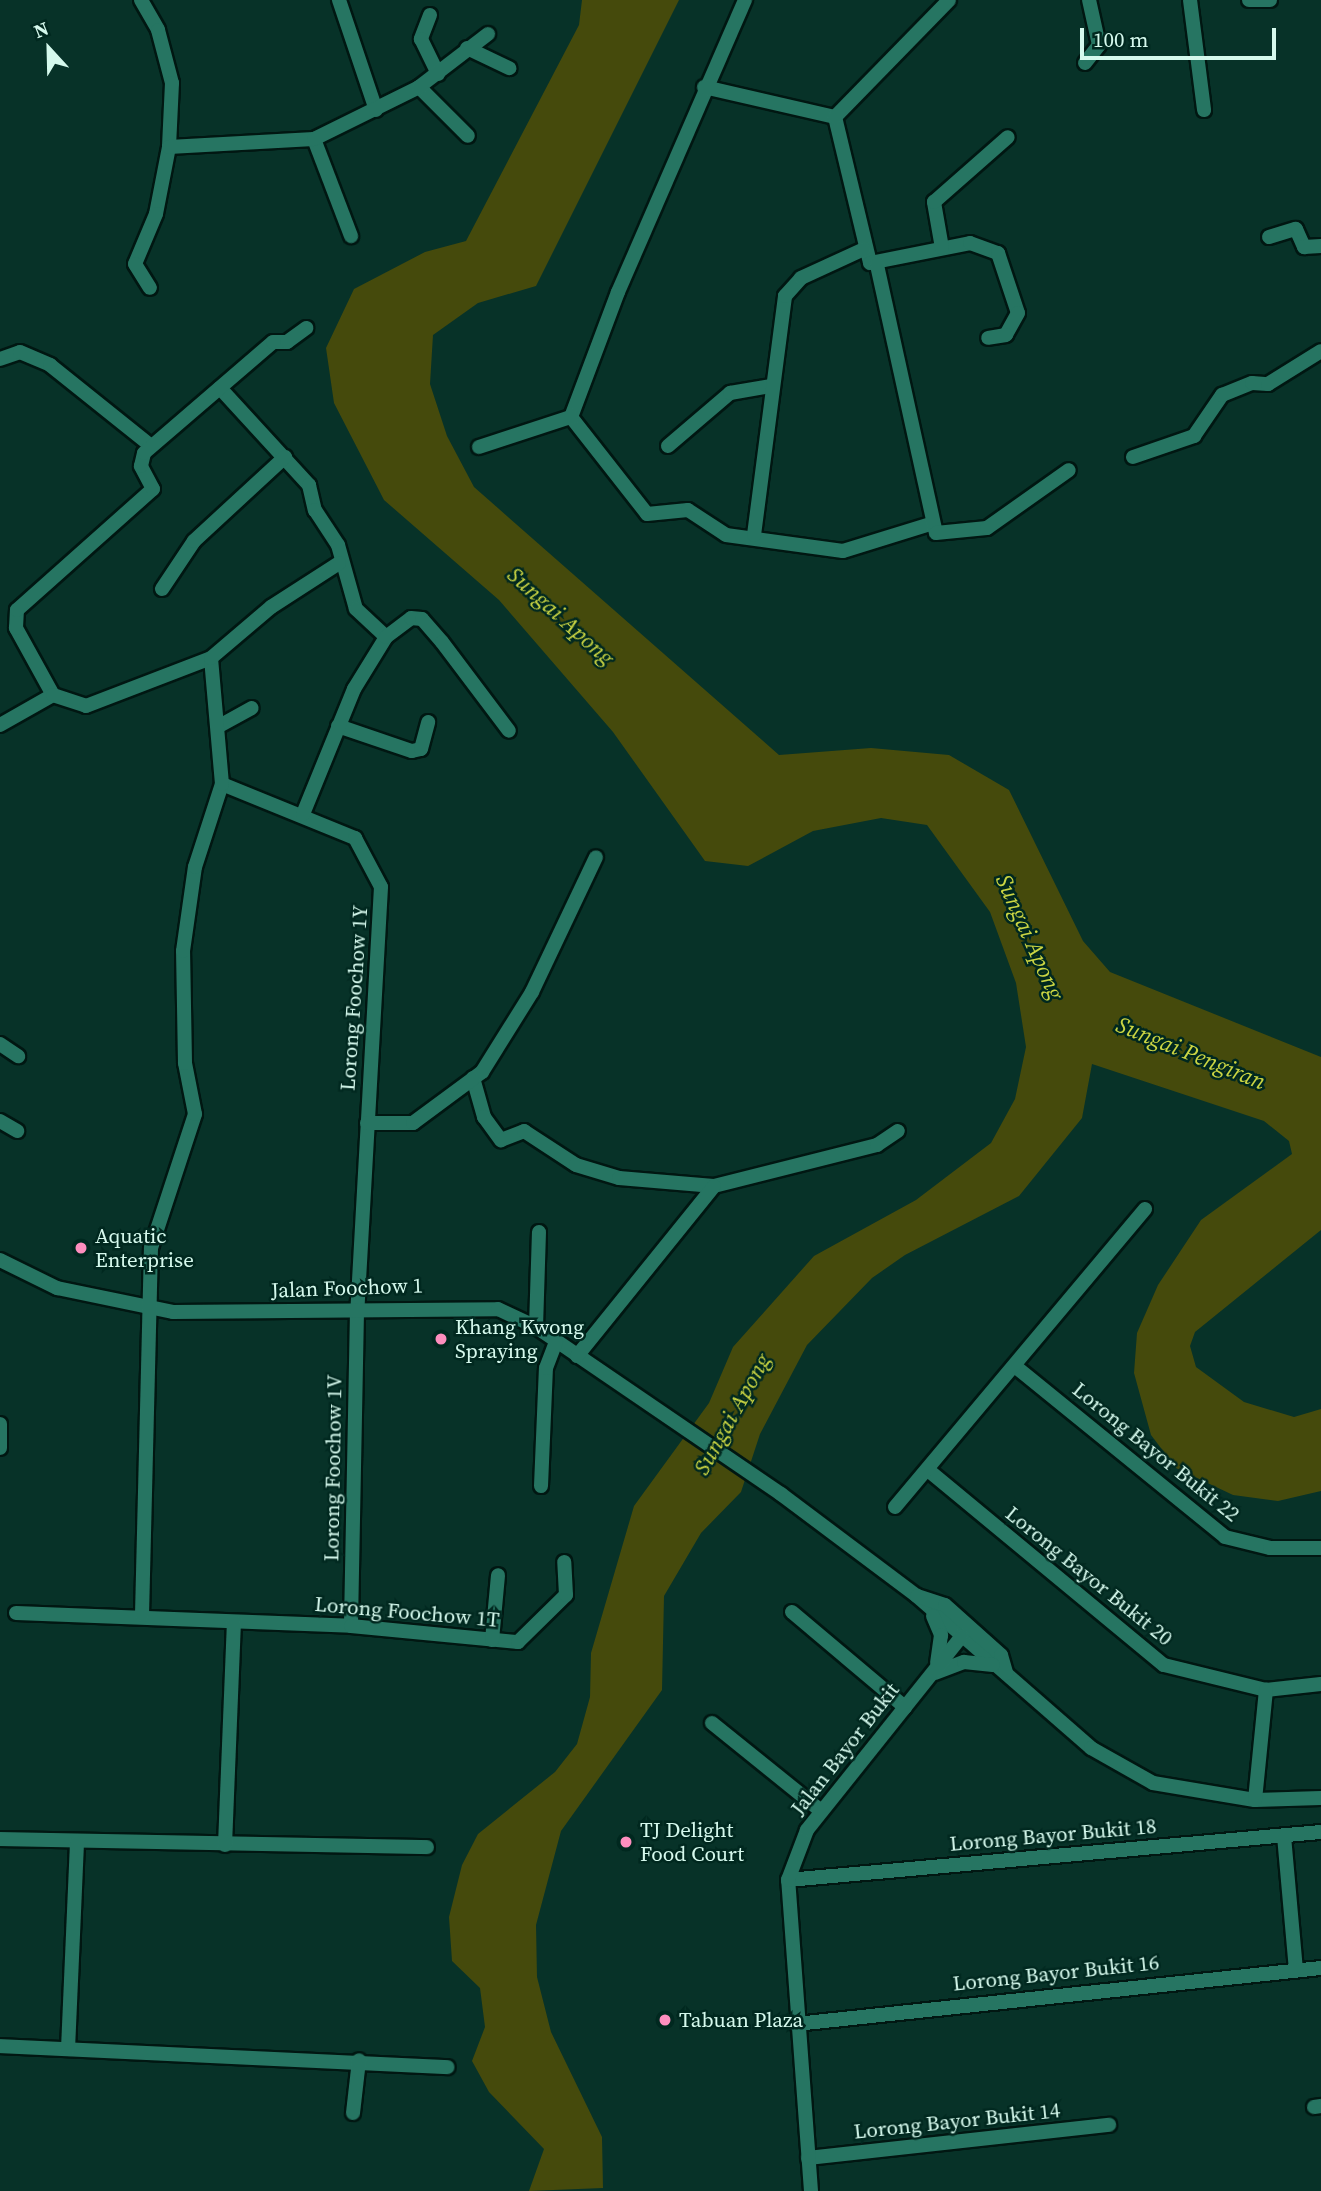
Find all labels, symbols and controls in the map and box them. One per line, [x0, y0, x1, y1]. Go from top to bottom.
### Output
north arrow [14, 14, 84, 84]
scale bar [1083, 14, 1279, 58]
text: N [30, 15, 52, 44]
text: 100 m [1093, 25, 1148, 54]
water label: Sungai Apong [502, 561, 620, 671]
water label: Sungai Apong [990, 870, 1070, 1004]
street label: Lorong Foochow 1Y [335, 904, 373, 1092]
water label: Sungai Pengiran [1112, 1011, 1270, 1095]
place label: Aquatic Enterprise [95, 1223, 194, 1273]
marker: Aquatic Enterprise [73, 1240, 89, 1256]
street label: Jalan Foochow 1 [271, 1273, 423, 1303]
place label: Khang Kwong Spraying [455, 1314, 584, 1364]
marker: Khang Kwong Spraying [433, 1331, 449, 1347]
water label: Sungai Apong [687, 1349, 777, 1479]
street label: Lorong Foochow 1V [319, 1374, 347, 1562]
street label: Lorong Bayor Bukit 22 [1067, 1377, 1245, 1527]
street label: Lorong Bayor Bukit 20 [1000, 1501, 1178, 1651]
street label: Lorong Foochow 1T [314, 1591, 500, 1633]
street label: Jalan Bayor Bukit [785, 1678, 905, 1820]
street label: Lorong Bayor Bukit 18 [949, 1813, 1157, 1857]
place label: TJ Delight Food Court [640, 1817, 744, 1867]
marker: TJ Delight Food Court [618, 1834, 634, 1850]
street label: Lorong Bayor Bukit 16 [951, 1950, 1161, 1996]
place label: Tabuan Plaza [679, 2007, 803, 2033]
marker: Tabuan Plaza [657, 2012, 673, 2028]
street label: Lorong Bayor Bukit 14 [852, 2098, 1062, 2144]

